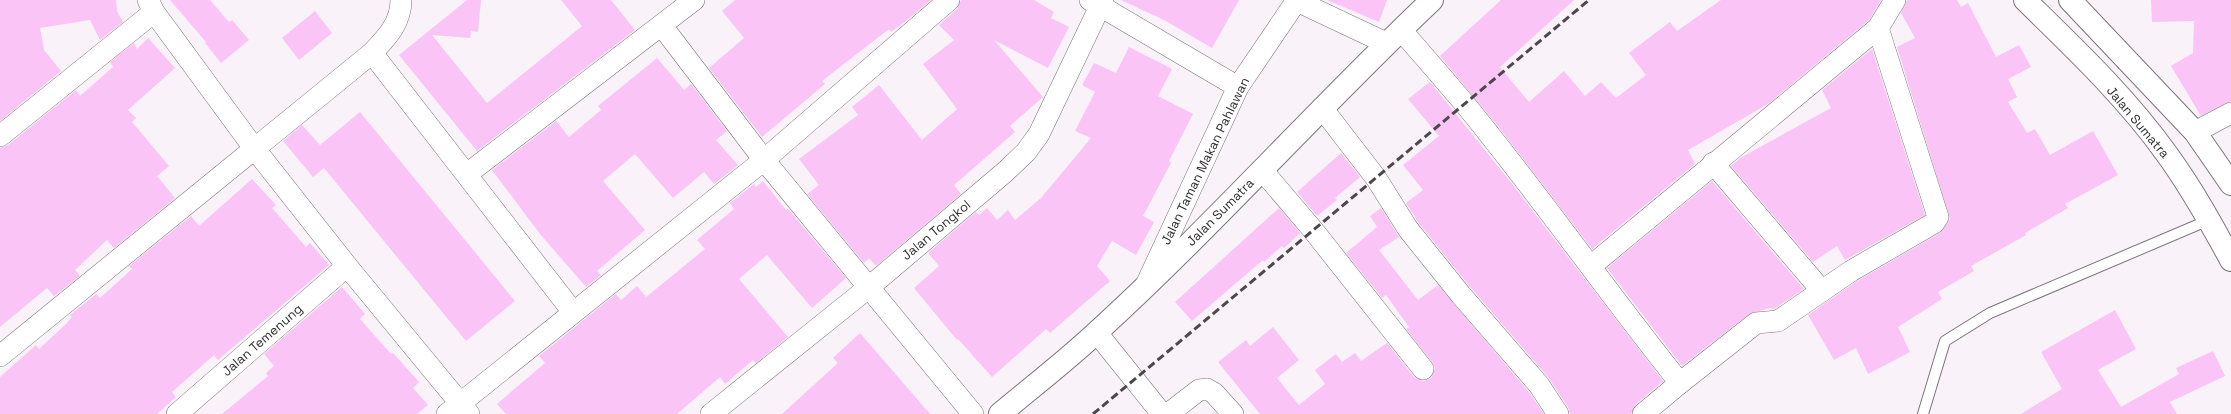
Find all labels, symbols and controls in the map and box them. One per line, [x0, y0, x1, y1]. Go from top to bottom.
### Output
street label: Jalan Taman Makan Pahlawan [1157, 75, 1253, 247]
street label: Jalan Sumatra [2103, 82, 2173, 162]
street label: Jalan Sumatra [1182, 174, 1258, 250]
street label: Jalan Tongkol [898, 196, 974, 264]
street label: Jalan Temenung [218, 300, 306, 380]

